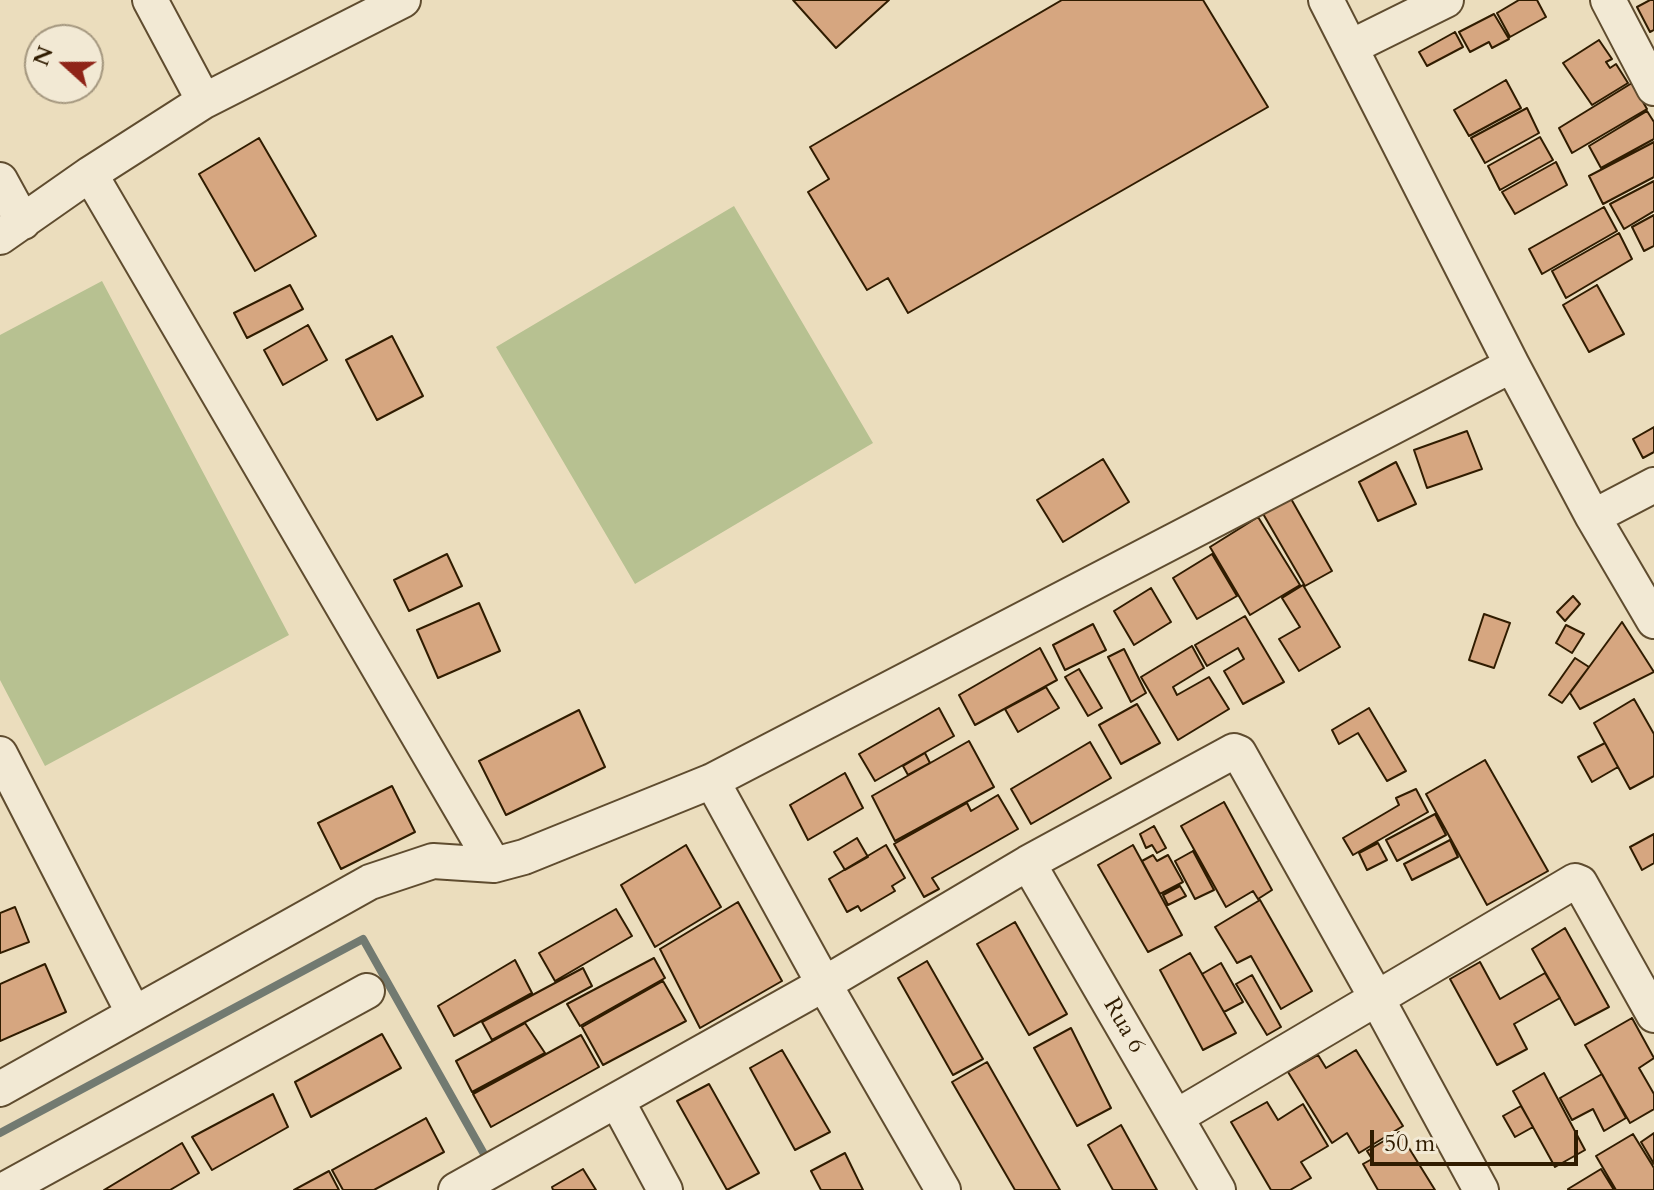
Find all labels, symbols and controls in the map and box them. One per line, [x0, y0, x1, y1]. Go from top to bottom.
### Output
north arrow [24, 24, 104, 104]
text: N [26, 42, 61, 70]
street label: Rua 6 [1096, 993, 1150, 1059]
scale bar [1374, 1114, 1582, 1164]
text: 50 m [1384, 1127, 1435, 1160]

